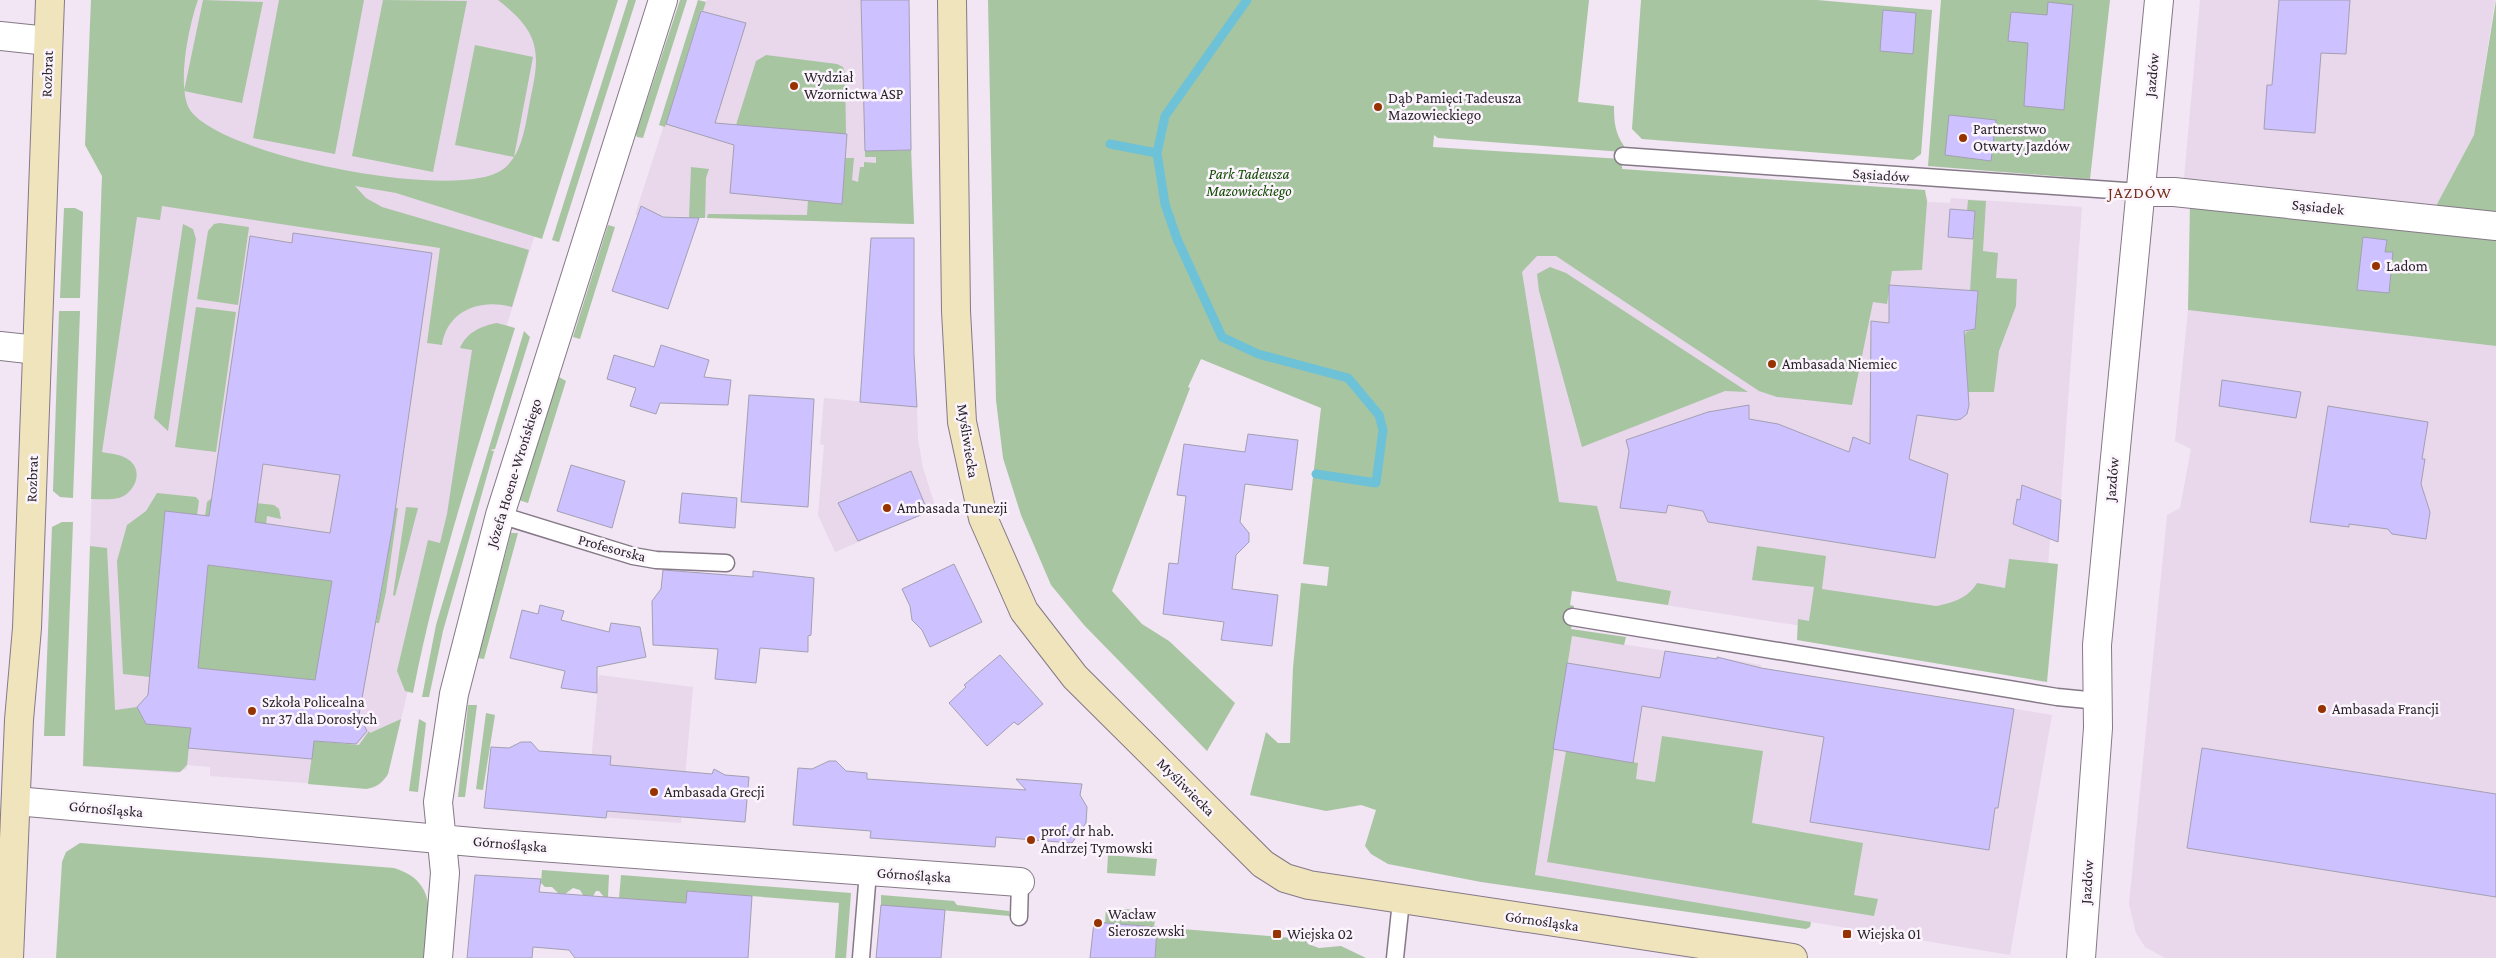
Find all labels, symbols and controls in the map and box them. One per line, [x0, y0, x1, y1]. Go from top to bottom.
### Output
street label: Rozbrat [38, 49, 56, 98]
street label: Jazdów [2142, 51, 2163, 100]
place label: Wydział Wzornictwa ASP [804, 69, 903, 102]
marker: Wydział Wzornictwa ASP [788, 80, 800, 92]
place label: Dąb Pamięci Tadeusza Mazowieckiego [1388, 90, 1522, 124]
marker: Dąb Pamięci Tadeusza Mazowieckiego [1372, 101, 1384, 113]
place label: Partnerstwo Otwarty Jazdów [1973, 121, 2071, 155]
marker: Partnerstwo Otwarty Jazdów [1957, 132, 1969, 144]
street label: Sąsiadów [1852, 165, 1911, 186]
park label: Park Tadeusza Mazowieckiego [1205, 166, 1292, 200]
district label: JAZDÓW [2106, 184, 2172, 202]
street label: Sąsiadek [2291, 196, 2346, 219]
place label: Ladom [2386, 258, 2428, 274]
marker: Ladom [2370, 260, 2382, 272]
place label: Ambasada Niemiec [1782, 356, 1898, 372]
marker: Ambasada Niemiec [1766, 358, 1778, 370]
street label: Józefa Hoene-Wrońskiego [483, 396, 545, 552]
street label: Myśliwiecka [953, 403, 982, 479]
street label: Rozbrat [23, 454, 41, 503]
street label: Jazdów [2102, 455, 2123, 504]
place label: Ambasada Tunezji [897, 500, 1007, 517]
marker: Ambasada Tunezji [881, 502, 893, 514]
street label: Profesorska [576, 531, 648, 565]
place label: Szkoła Policealna nr 37 dla Dorosłych [262, 694, 377, 728]
place label: Ambasada Francji [2332, 701, 2439, 718]
marker: Ambasada Francji [2316, 703, 2328, 715]
marker: Szkoła Policealna nr 37 dla Dorosłych [246, 705, 258, 717]
street label: Myśliwiecka [1153, 755, 1218, 820]
place label: Ambasada Grecji [664, 784, 765, 801]
marker: Ambasada Grecji [648, 786, 660, 798]
street label: Górnośląska [68, 798, 144, 821]
place label: prof. dr hab. Andrzej Tymowski [1041, 823, 1153, 857]
street label: Górnośląska [472, 833, 548, 856]
marker: prof. dr hab. Andrzej Tymowski [1025, 834, 1037, 846]
street label: Jazdów [2077, 858, 2098, 907]
street label: Górnośląska [876, 864, 952, 887]
place label: Wacław Sieroszewski [1108, 906, 1185, 939]
street label: Górnośląska [1504, 908, 1580, 935]
marker: Wacław Sieroszewski [1092, 917, 1104, 929]
place label: Wiejska 02 [1287, 926, 1353, 943]
place label: Wiejska 01 [1857, 926, 1921, 943]
marker: Wiejska 02 [1271, 928, 1283, 940]
marker: Wiejska 01 [1841, 928, 1853, 940]

